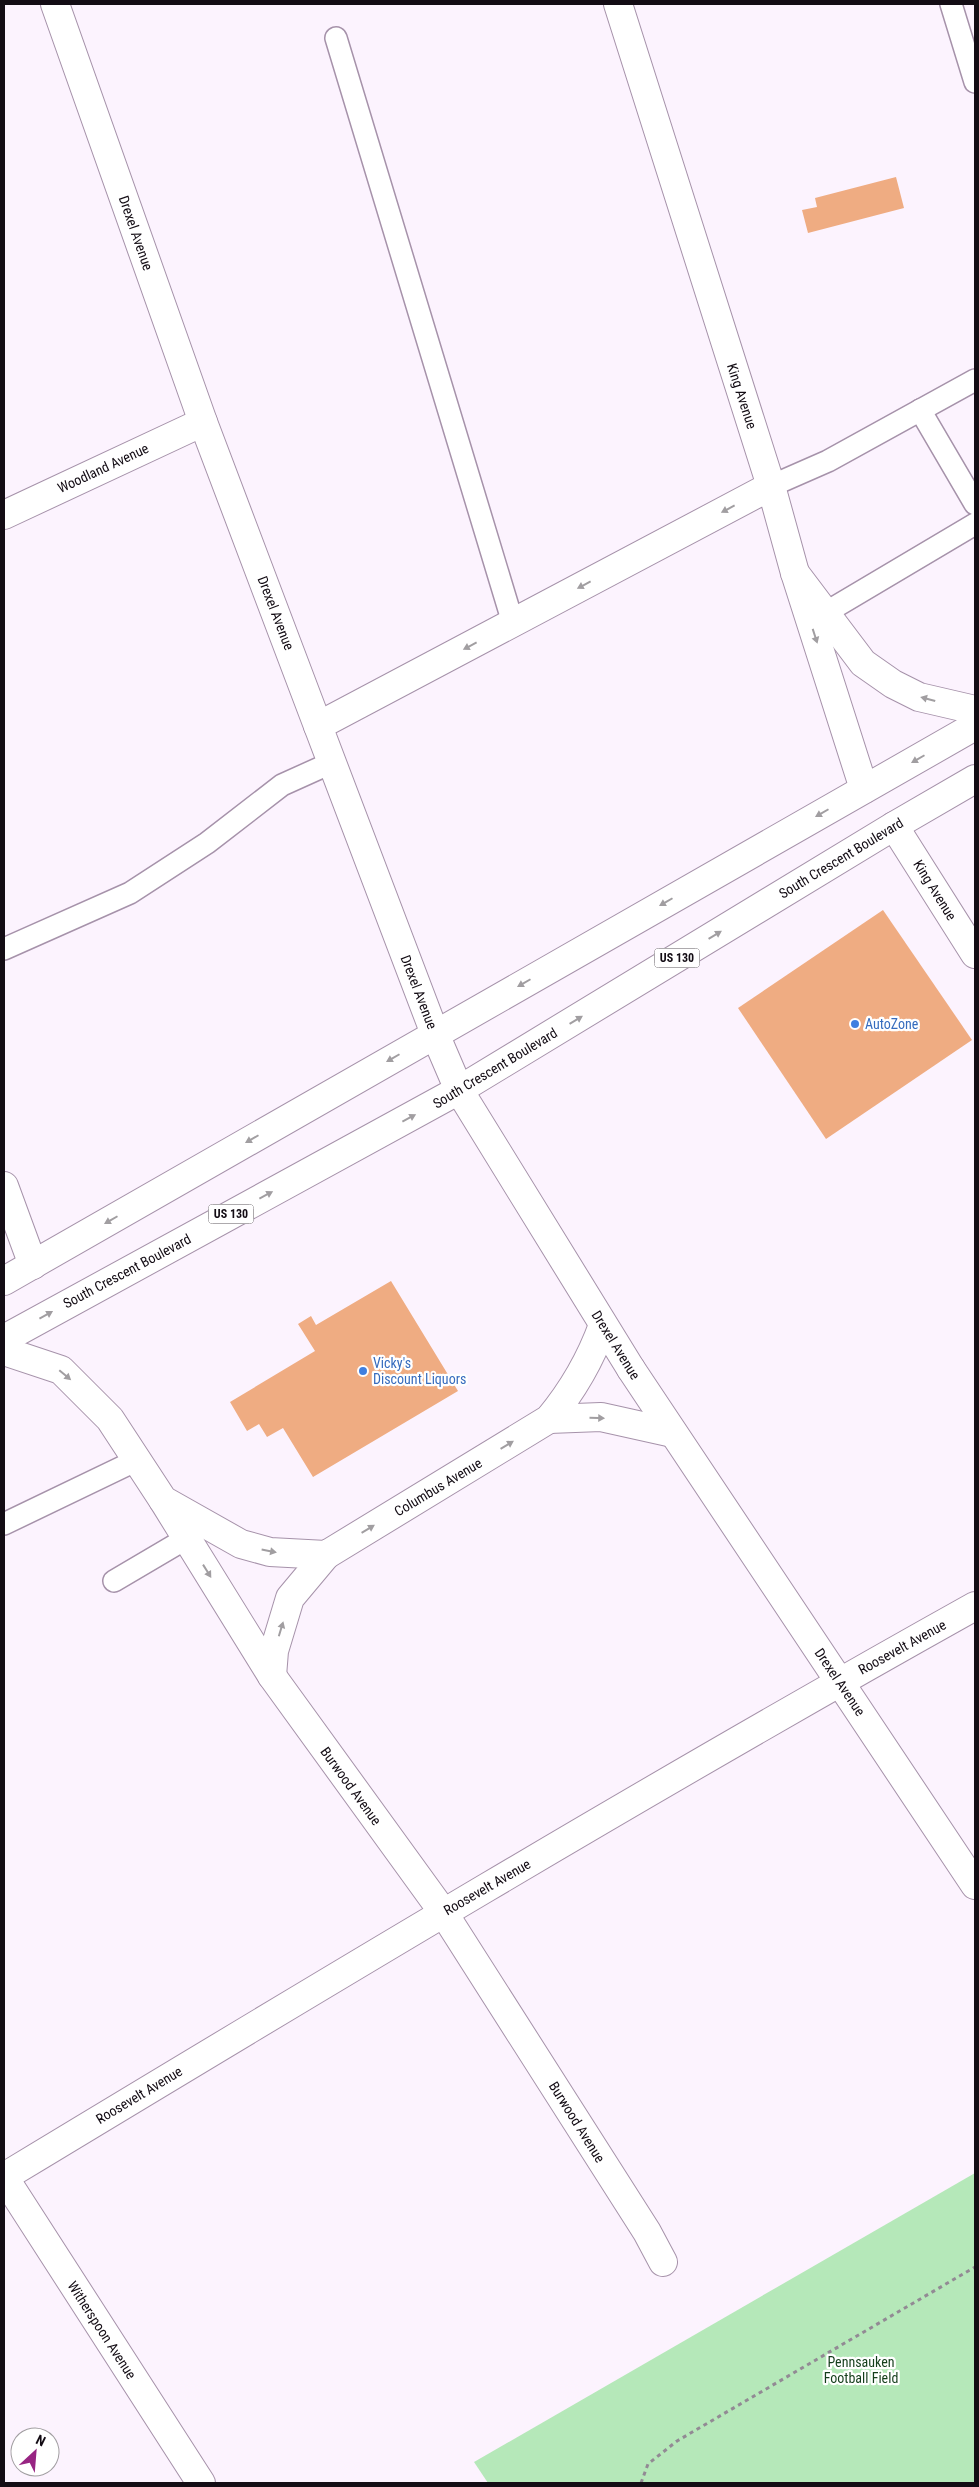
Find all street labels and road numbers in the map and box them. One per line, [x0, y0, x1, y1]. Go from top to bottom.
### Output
street label: Drexel Avenue [116, 194, 156, 273]
street label: King Avenue [724, 361, 760, 431]
street label: Woodland Avenue [55, 440, 151, 496]
street label: Drexel Avenue [255, 574, 298, 653]
street label: South Crescent Boulevard [776, 815, 906, 901]
street label: King Avenue [910, 857, 960, 923]
road number: US 130 [654, 948, 700, 968]
street label: Drexel Avenue [398, 953, 441, 1032]
street label: South Crescent Boulevard [430, 1025, 560, 1111]
road number: US 130 [208, 1204, 254, 1224]
street label: South Crescent Boulevard [60, 1231, 194, 1311]
street label: Drexel Avenue [589, 1308, 644, 1383]
street label: Columbus Avenue [391, 1454, 485, 1519]
street label: Roosevelt Avenue [855, 1616, 949, 1678]
street label: Drexel Avenue [812, 1645, 869, 1719]
street label: Burwood Avenue [317, 1744, 385, 1828]
street label: Roosevelt Avenue [441, 1855, 534, 1918]
street label: Roosevelt Avenue [93, 2063, 185, 2127]
street label: Burwood Avenue [546, 2079, 608, 2166]
street label: Witherspoon Avenue [64, 2278, 140, 2382]

